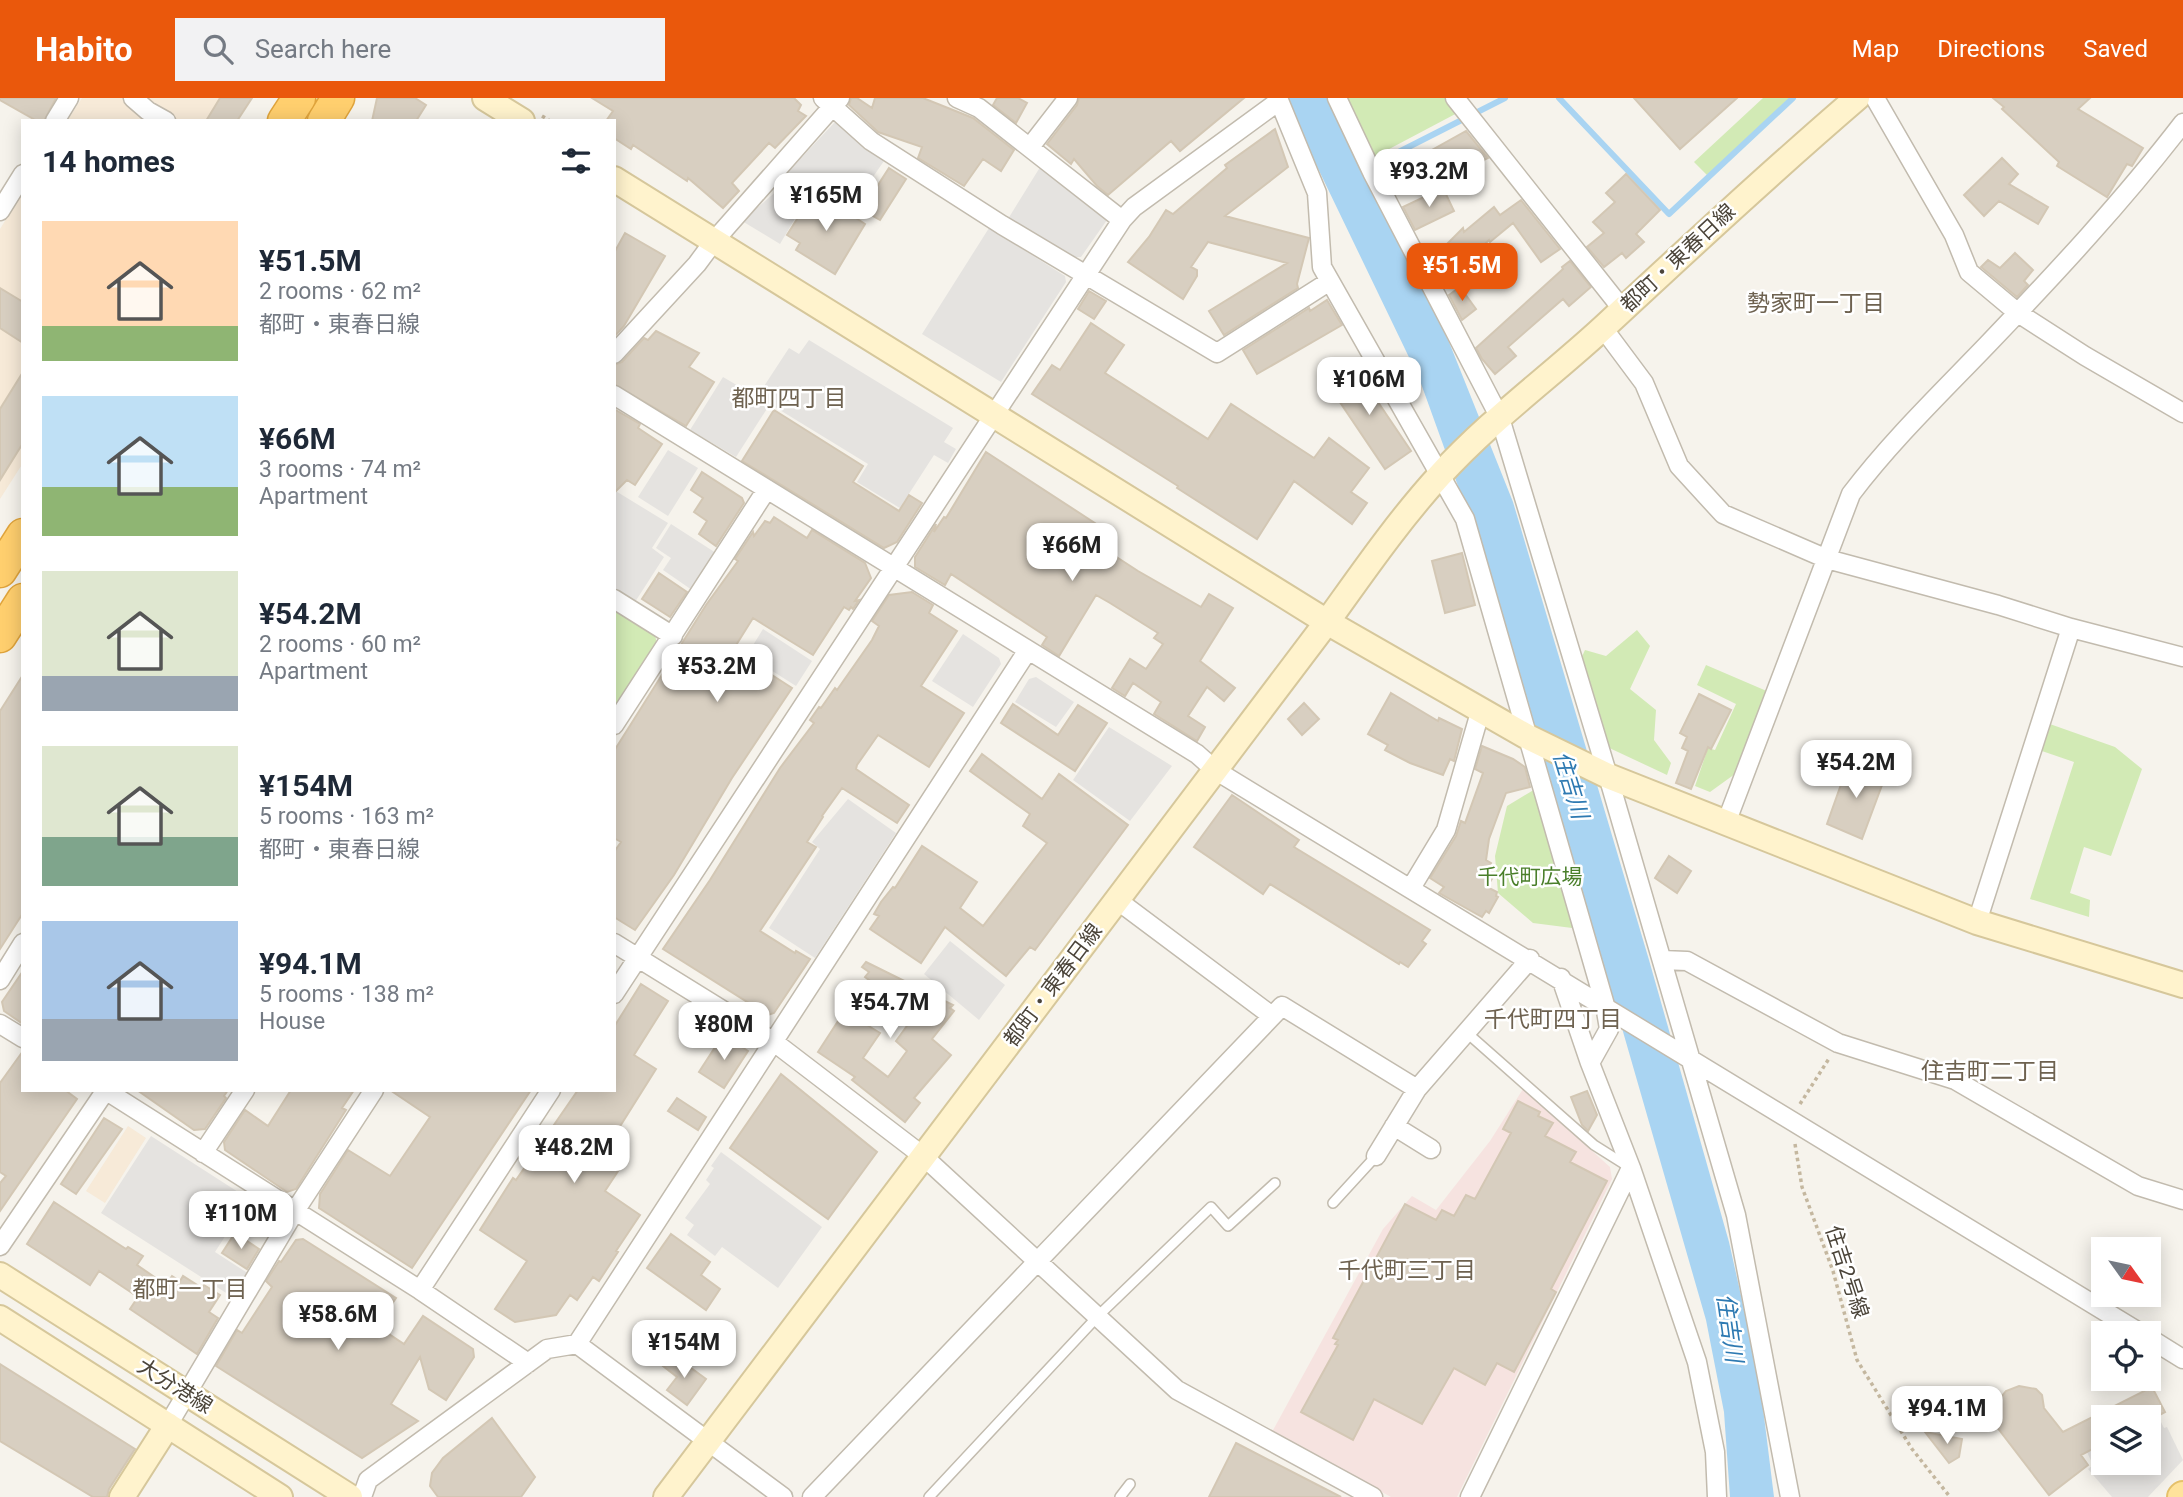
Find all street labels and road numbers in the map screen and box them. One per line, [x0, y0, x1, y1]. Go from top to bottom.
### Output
street label: 都町・東春日線 [1616, 199, 1740, 317]
street label: 都町・東春日線 [999, 919, 1107, 1051]
street label: 住吉2号線 [1821, 1223, 1873, 1321]
street label: 大分港線 [133, 1354, 217, 1418]

